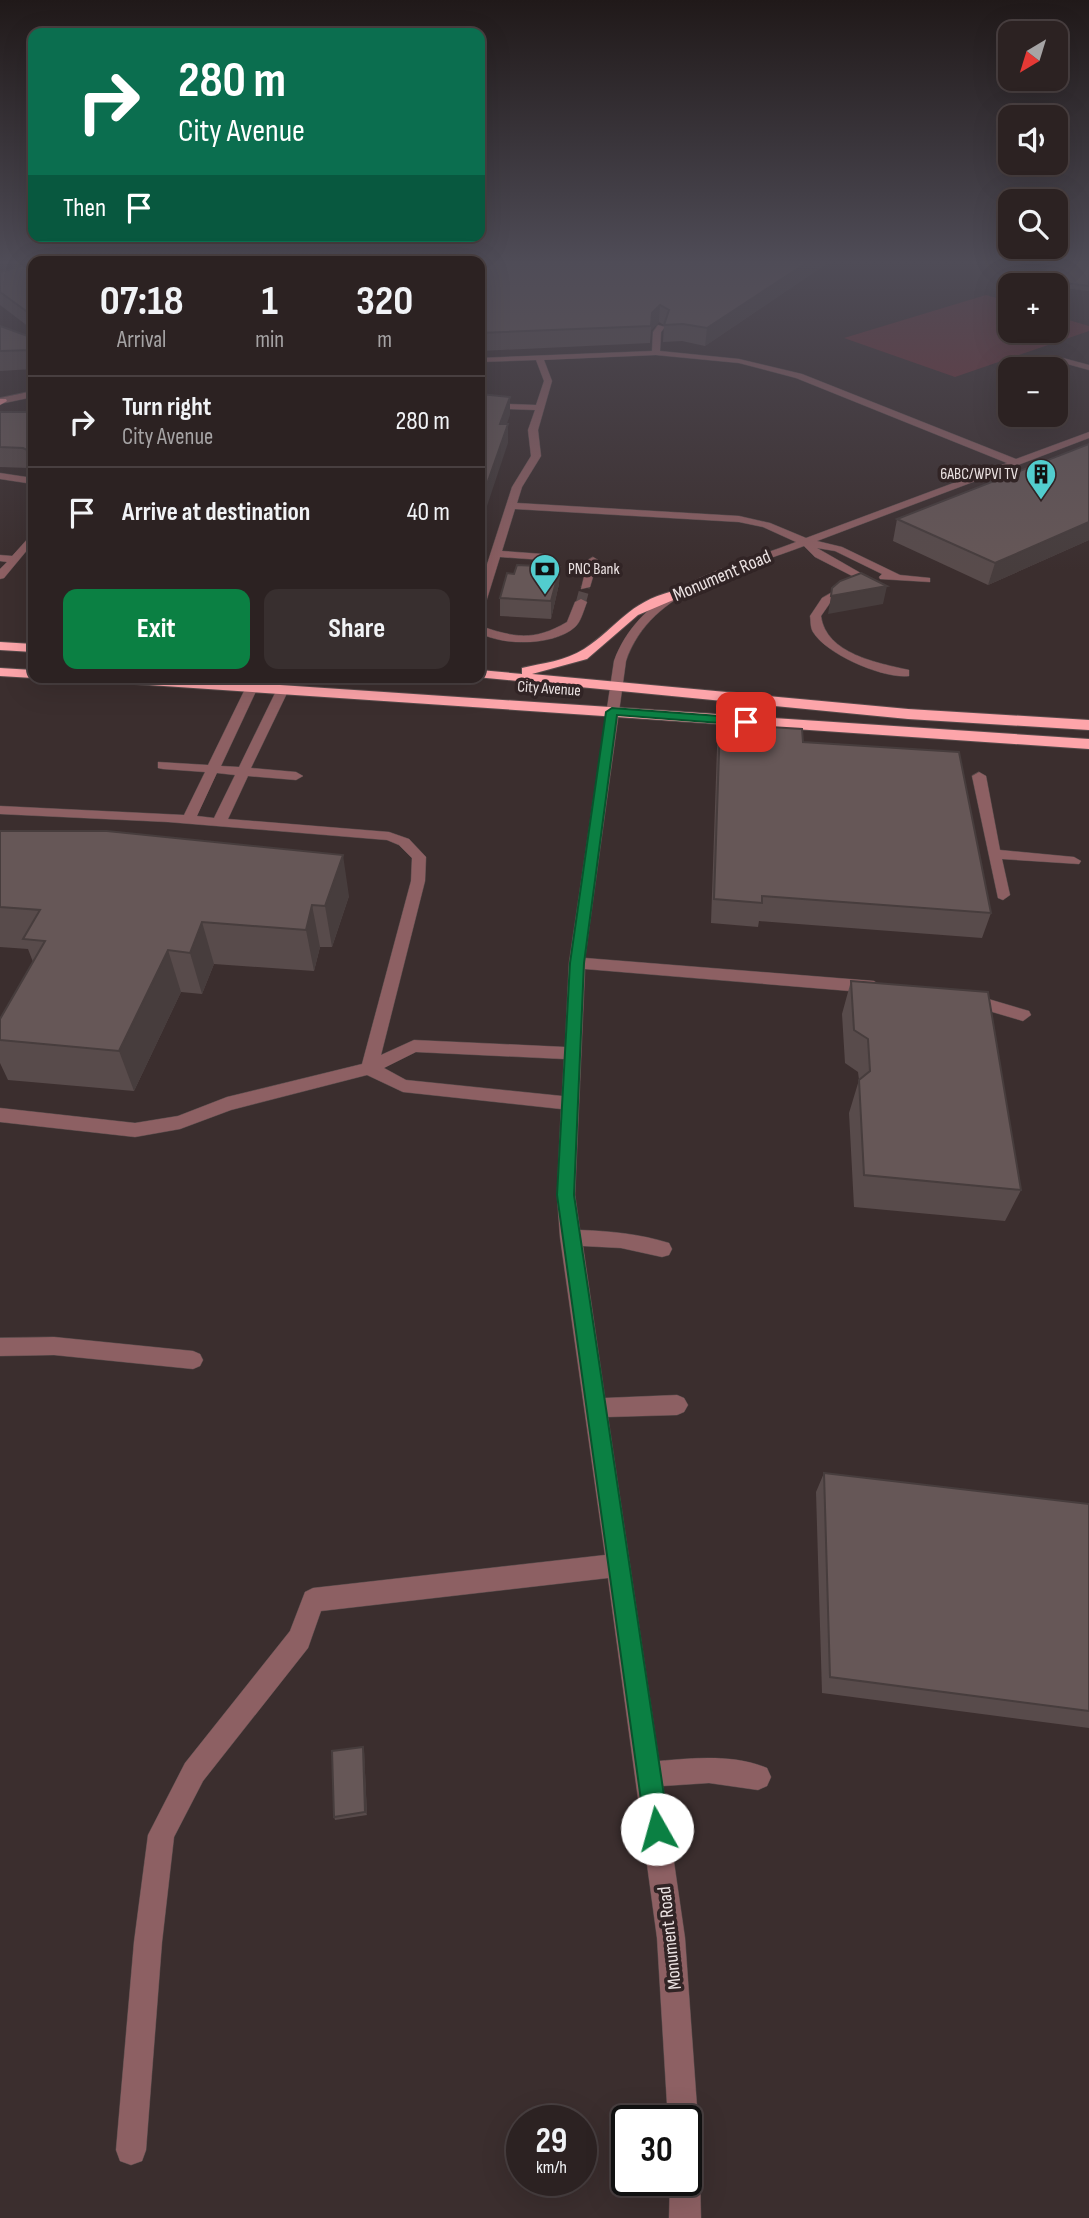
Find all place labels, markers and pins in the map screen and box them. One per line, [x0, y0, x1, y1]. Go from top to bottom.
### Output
building icon: 6ABC/WPVI TV [1024, 457, 1058, 501]
place label: 6ABC/WPVI TV [940, 465, 1019, 484]
bank icon: PNC Bank [528, 552, 562, 596]
place label: PNC Bank [568, 560, 620, 579]
pin [716, 692, 776, 752]

